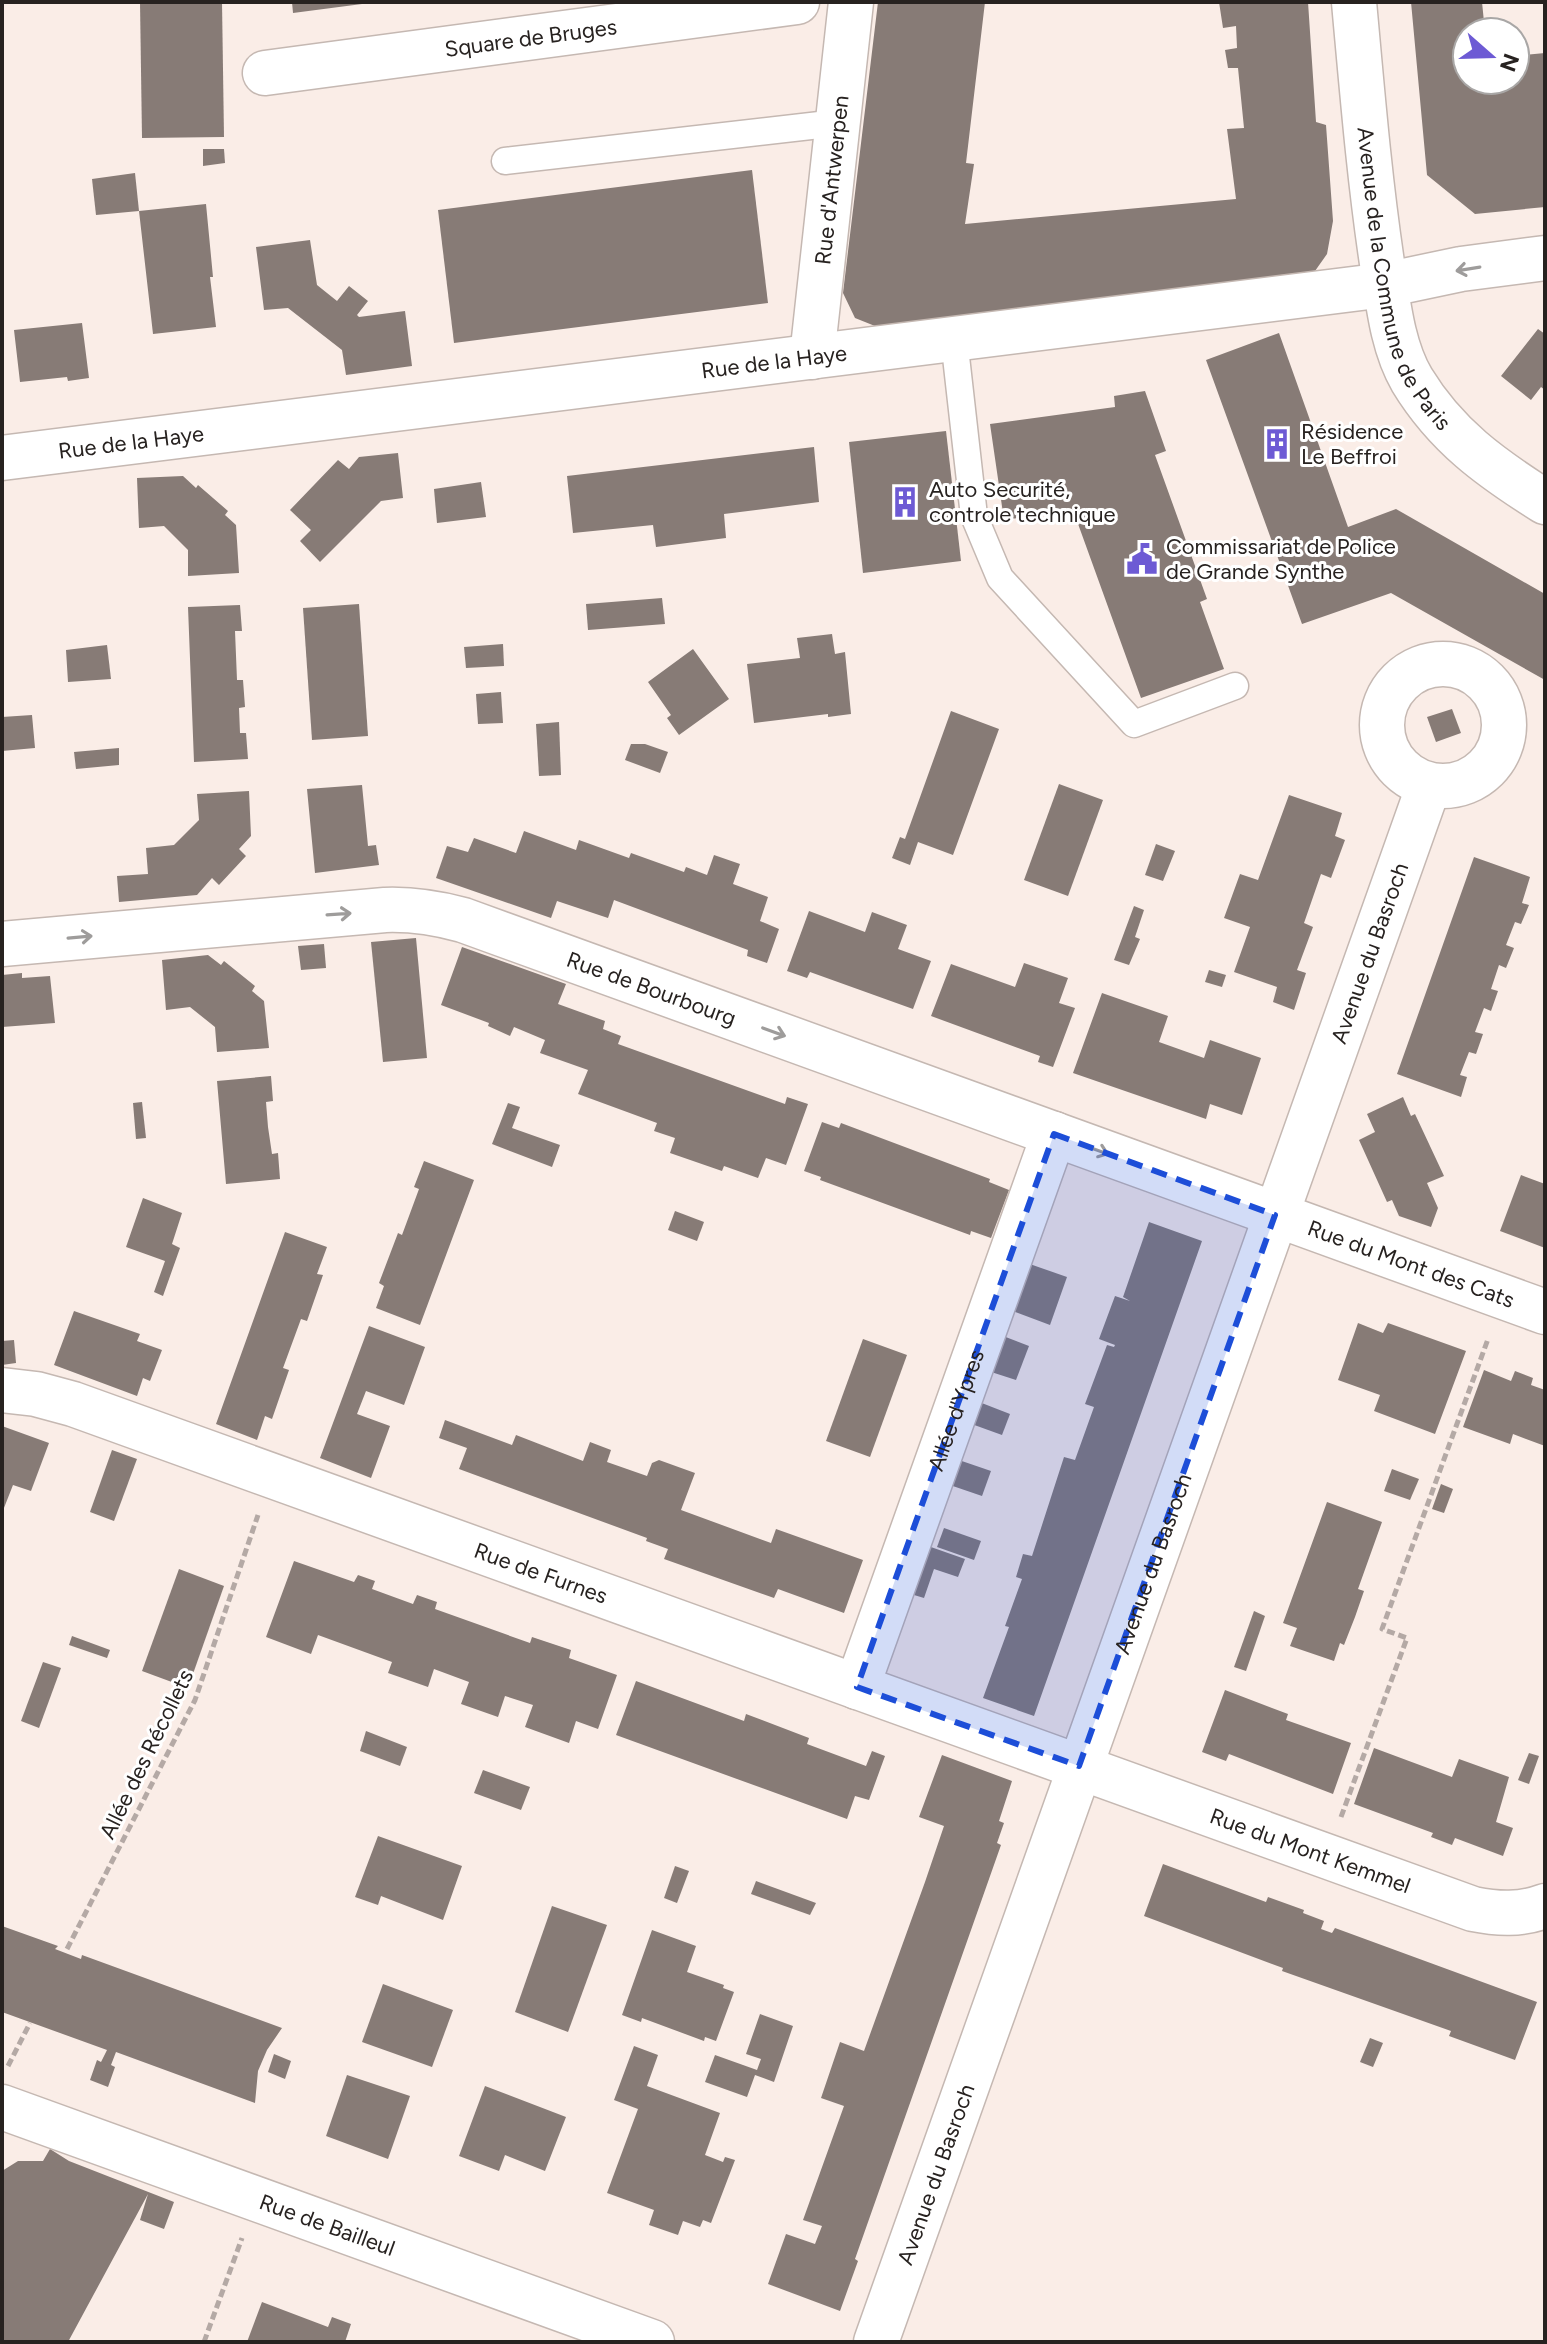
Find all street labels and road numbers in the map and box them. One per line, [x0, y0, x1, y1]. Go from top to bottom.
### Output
street label: Square de Bruges [443, 13, 618, 63]
street label: Rue d'Antwerpen [809, 94, 855, 266]
street label: Avenue de la Commune de Paris [1352, 126, 1457, 436]
street label: Rue de la Haye [700, 339, 848, 384]
street label: Rue de la Haye [57, 420, 205, 465]
street label: Avenue du Basroch [1325, 859, 1414, 1047]
street label: Rue de Bourbourg [563, 946, 740, 1032]
street label: Rue du Mont des Cats [1304, 1214, 1518, 1314]
street label: Allée d'Ypres [922, 1346, 990, 1474]
street label: Avenue du Basroch [1108, 1470, 1197, 1658]
street label: Rue de Furnes [470, 1537, 611, 1610]
street label: Allée des Récollets [94, 1665, 199, 1843]
street label: Rue du Mont Kemmel [1206, 1802, 1414, 1899]
street label: Avenue du Basroch [892, 2080, 981, 2268]
street label: Rue de Bailleul [256, 2188, 399, 2262]

